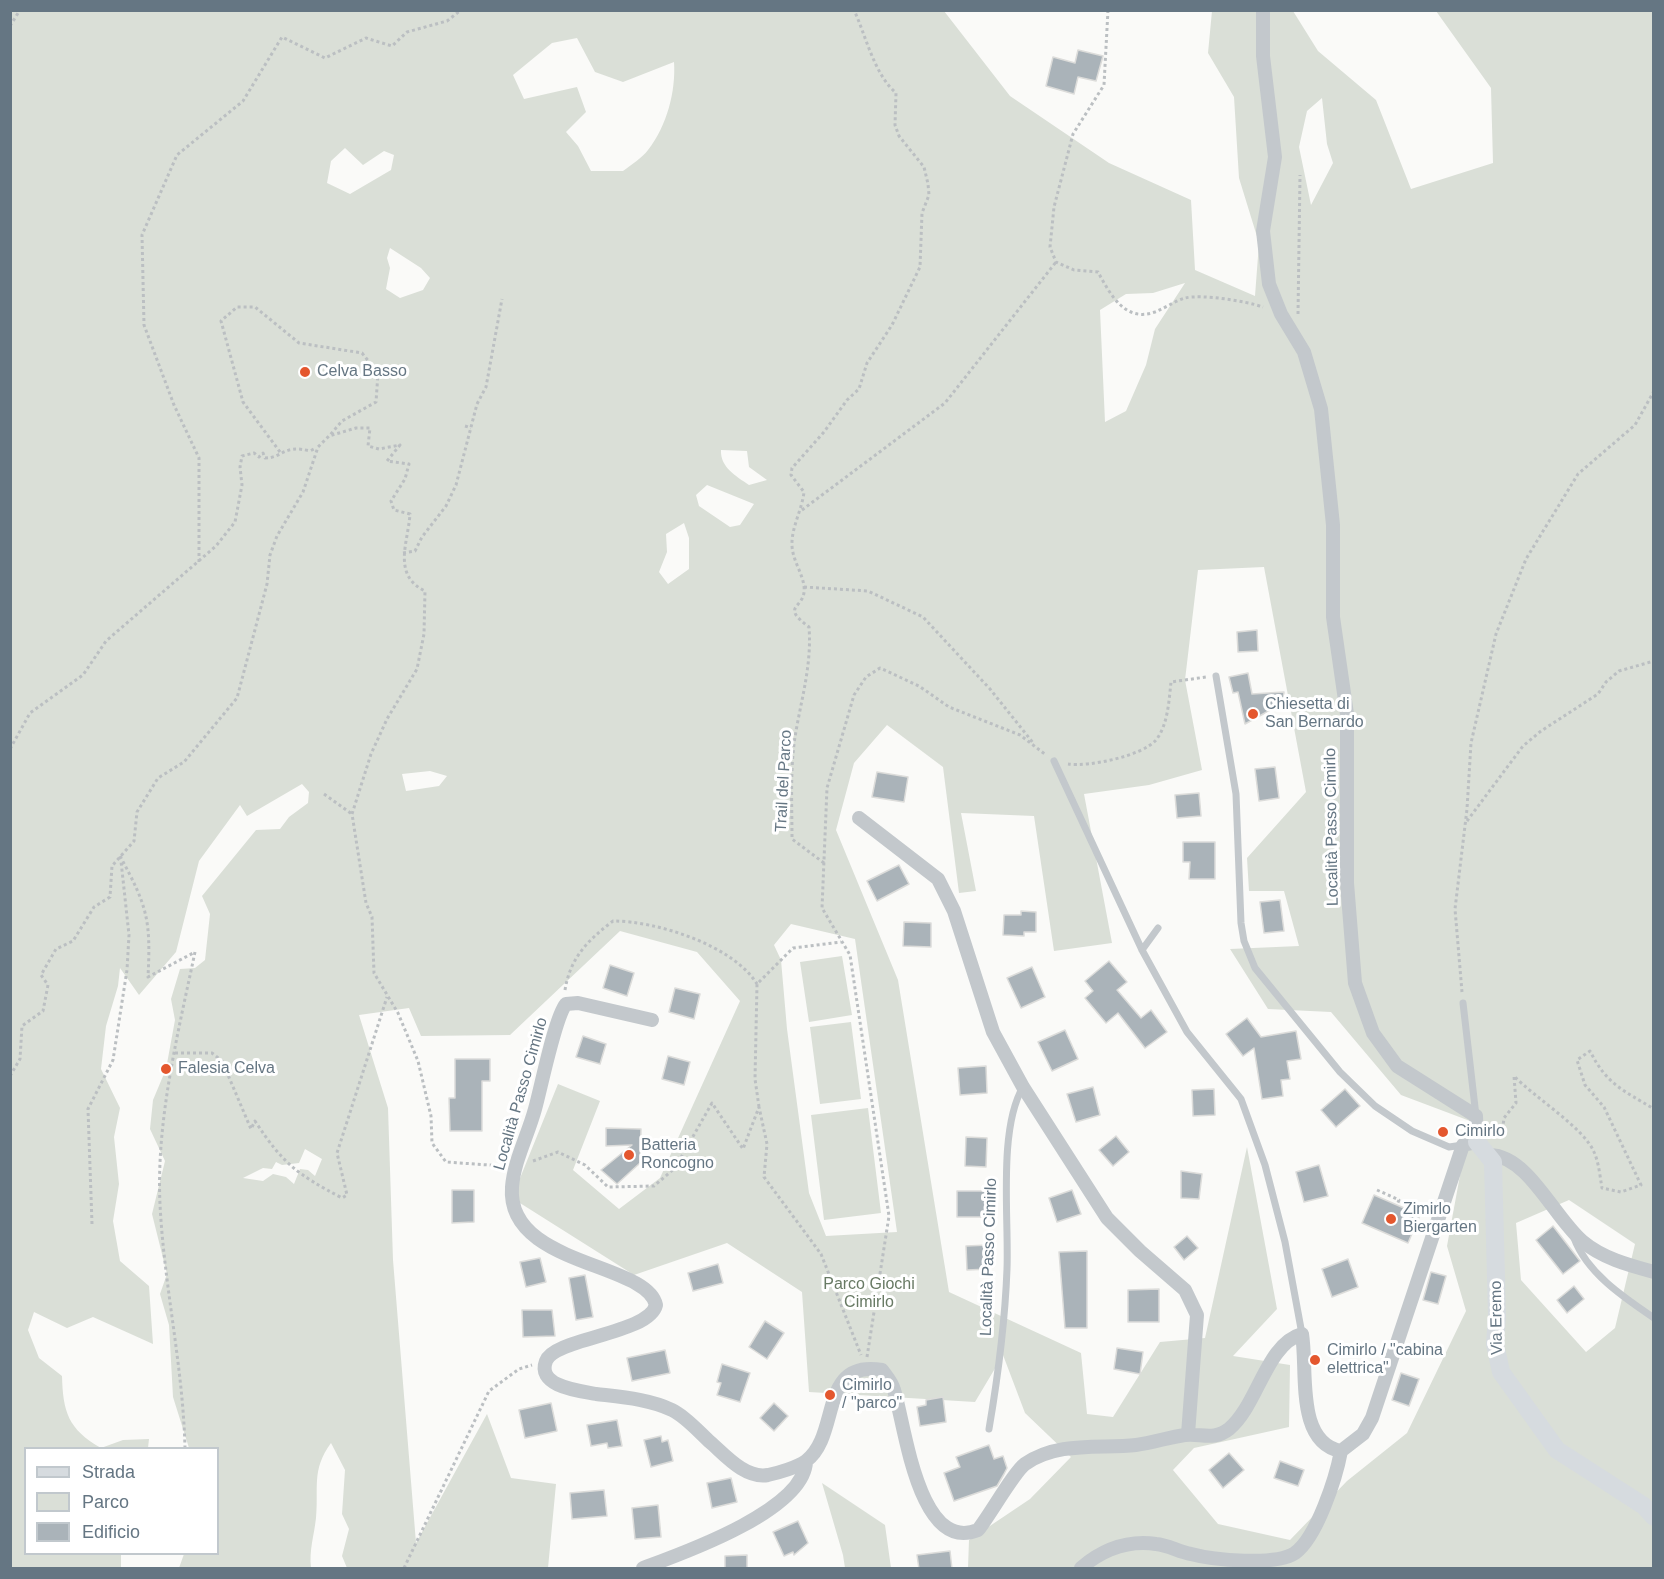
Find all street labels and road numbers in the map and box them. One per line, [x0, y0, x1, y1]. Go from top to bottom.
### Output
street label: Trail del Parco [772, 729, 796, 833]
street label: Località Passo Cimirlo [1321, 748, 1343, 906]
street label: Località Passo Cimirlo [490, 1015, 552, 1173]
street label: Località Passo Cimirlo [977, 1178, 1001, 1336]
street label: Via Eremo [1487, 1281, 1507, 1355]

